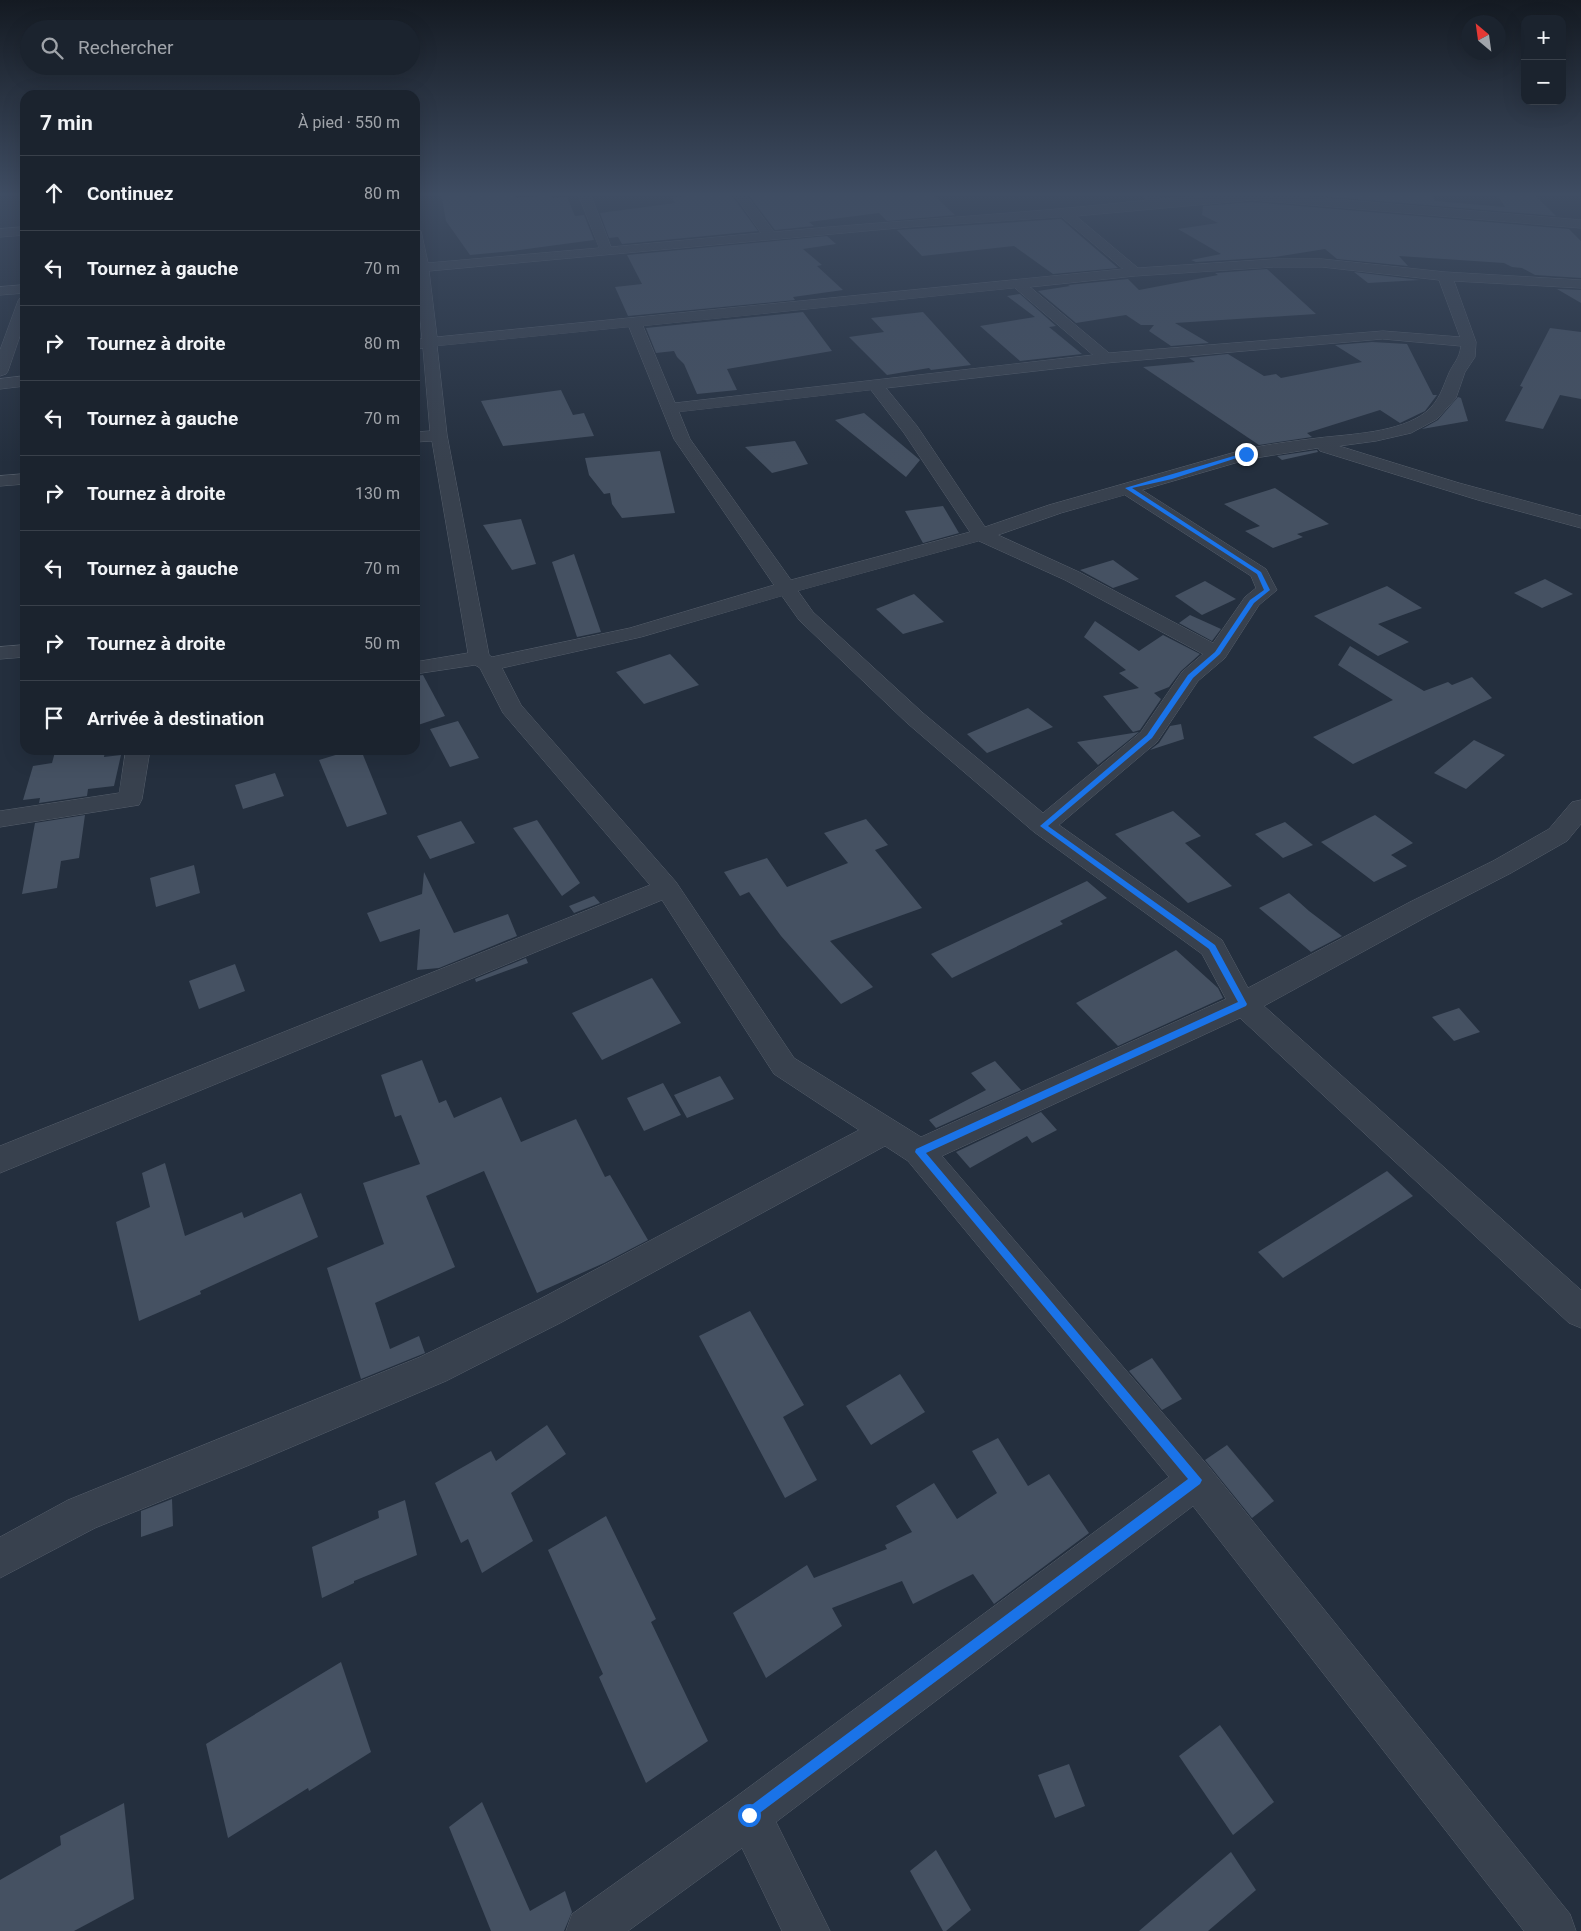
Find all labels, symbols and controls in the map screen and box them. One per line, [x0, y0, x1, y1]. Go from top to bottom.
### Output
north arrow [1461, 15, 1506, 60]
map controls [1521, 15, 1566, 105]
button: + [1521, 15, 1566, 60]
search box [20, 20, 420, 75]
icon: search [38, 34, 66, 62]
text: Rechercher [78, 36, 173, 59]
button: − [1521, 60, 1566, 105]
text: 7 min [40, 111, 93, 135]
text: À pied · 550 m [298, 113, 400, 132]
icon: ahead [40, 179, 68, 207]
text: Continuez [87, 182, 173, 205]
text: 80 m [364, 184, 400, 203]
icon: left [40, 254, 68, 282]
text: Tournez à gauche [87, 257, 238, 280]
text: 70 m [364, 259, 400, 278]
icon: right [40, 329, 68, 357]
text: Tournez à droite [87, 332, 226, 355]
text: 80 m [364, 334, 400, 353]
icon: left [40, 404, 68, 432]
text: Tournez à gauche [87, 407, 238, 430]
text: 70 m [364, 409, 400, 428]
route end [1235, 443, 1258, 466]
icon: right [40, 479, 68, 507]
text: Tournez à droite [87, 482, 226, 505]
text: 130 m [355, 484, 400, 503]
icon: left [40, 554, 68, 582]
text: Tournez à gauche [87, 557, 238, 580]
text: 70 m [364, 559, 400, 578]
icon: right [40, 629, 68, 657]
text: Tournez à droite [87, 632, 226, 655]
text: 50 m [364, 634, 400, 653]
icon: arrive [40, 704, 68, 732]
text: Arrivée à destination [87, 707, 264, 730]
route start [738, 1804, 761, 1827]

